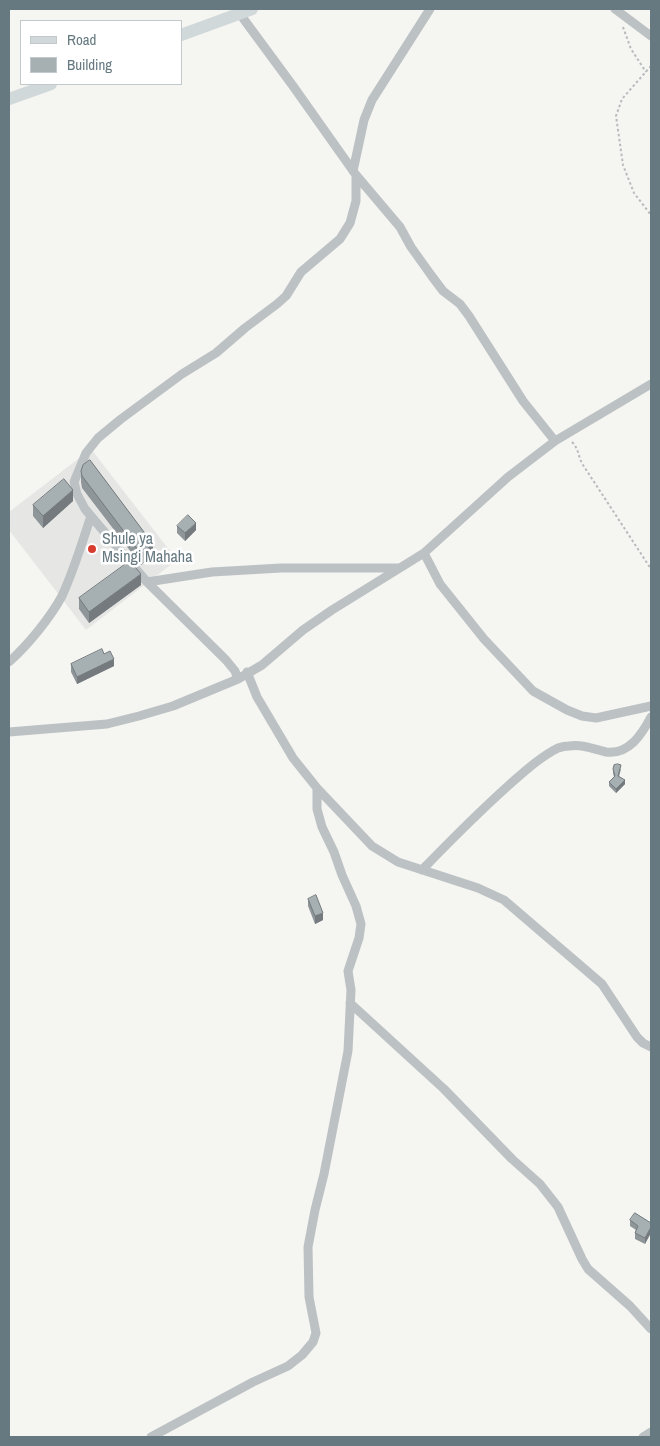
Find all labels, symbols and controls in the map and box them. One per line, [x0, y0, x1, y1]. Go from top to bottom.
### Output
legend [20, 20, 182, 85]
text: Road [67, 29, 96, 50]
text: Building [67, 54, 112, 75]
place label: Shule ya Msingi Mahaha [102, 530, 192, 568]
marker: Shule ya Msingi Mahaha [86, 543, 98, 555]

